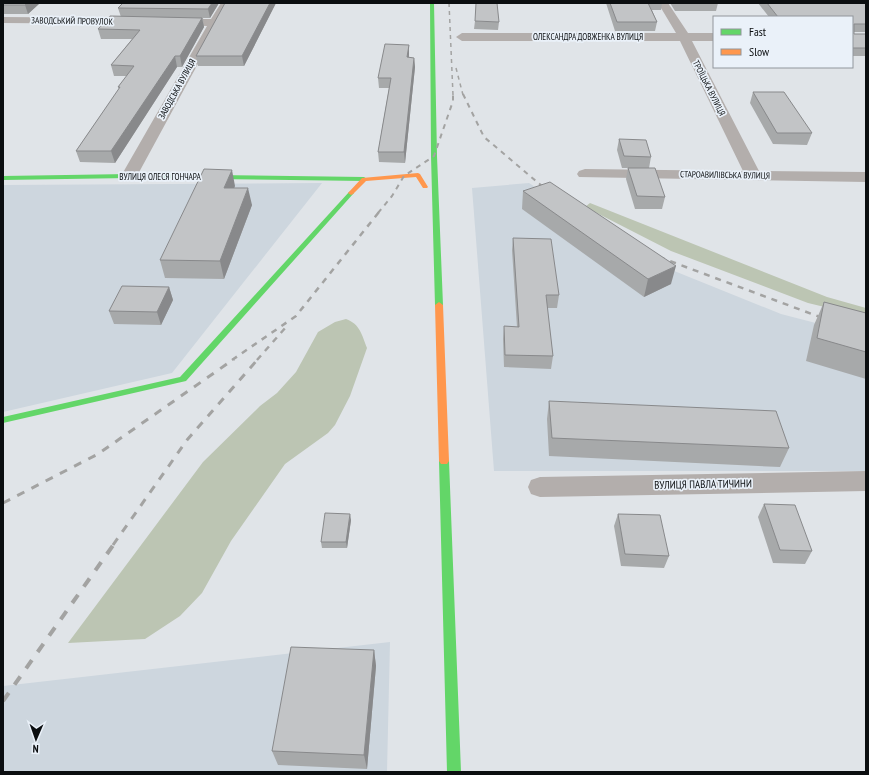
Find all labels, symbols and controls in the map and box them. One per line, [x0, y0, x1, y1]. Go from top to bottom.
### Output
street label: ЗАВОДСЬКИЙ ПРОВУЛОК [31, 14, 114, 27]
legend [713, 16, 853, 68]
text: Fast [749, 24, 767, 39]
street label: ОЛЕКСАНДРА ДОВЖЕНКА ВУЛИЦЯ [533, 31, 643, 42]
text: Slow [749, 44, 770, 59]
street label: ЗАВОДСЬКА ВУЛИЦЯ [156, 57, 198, 121]
street label: ТРОЇЦЬКА ВУЛИЦЯ [691, 58, 728, 117]
street label: СТАРОАВИЛІВСЬКА ВУЛИЦЯ [680, 168, 770, 181]
street label: ВУЛИЦЯ ОЛЕСЯ ГОНЧАРА [119, 171, 201, 182]
street label: ВУЛИЦЯ ПАВЛА ТИЧИНИ [654, 476, 752, 492]
north arrow [16, 719, 56, 759]
text: N [32, 742, 39, 756]

